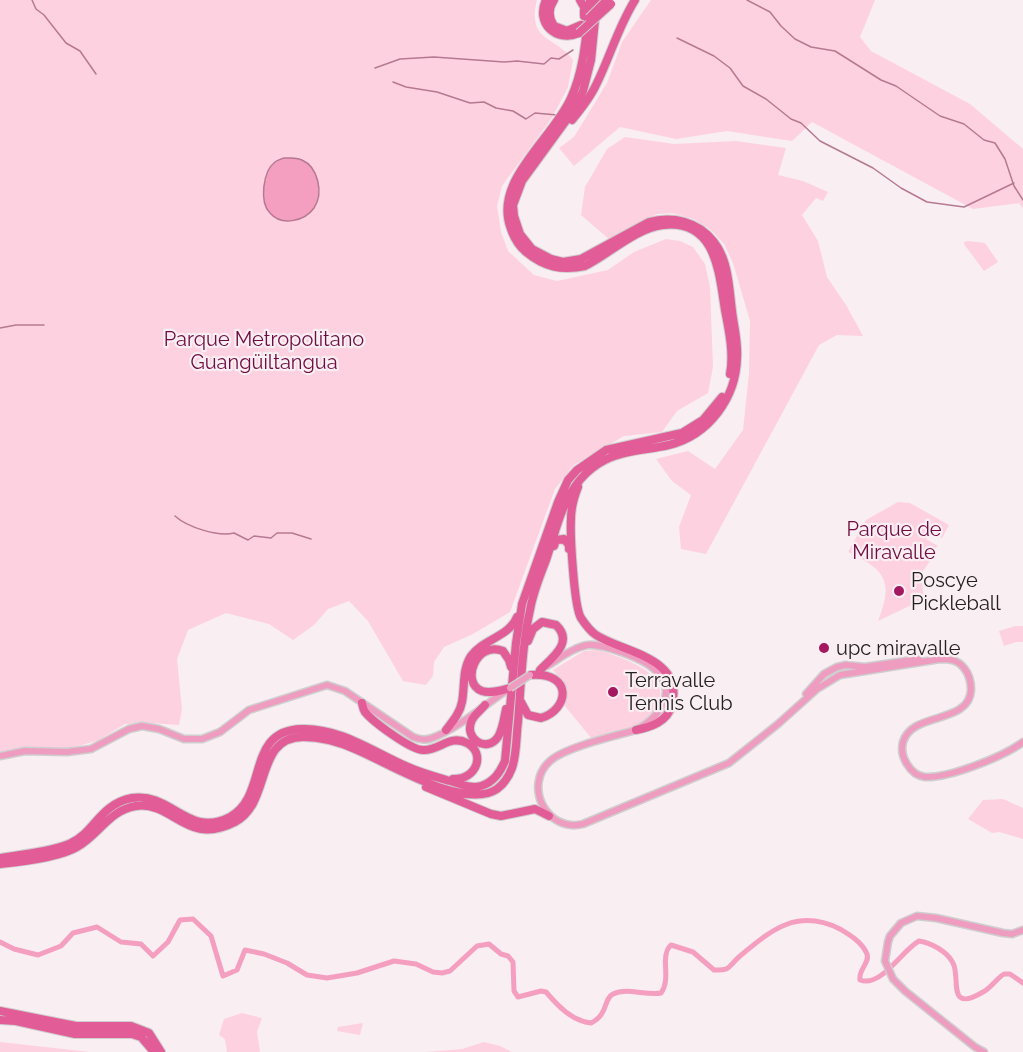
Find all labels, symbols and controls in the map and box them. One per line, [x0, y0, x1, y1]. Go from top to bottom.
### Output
park label: Parque Metropolitano Guangüiltangua [164, 327, 364, 374]
park label: Parque de Miravalle [846, 517, 942, 564]
place label: Poscye Pickleball [911, 568, 1001, 615]
marker: Poscye Pickleball [892, 584, 906, 598]
place label: upc miravalle [836, 636, 961, 660]
marker: upc miravalle [817, 641, 831, 655]
place label: Terravalle Tennis Club [625, 668, 733, 715]
marker: Terravalle Tennis Club [606, 685, 620, 699]

